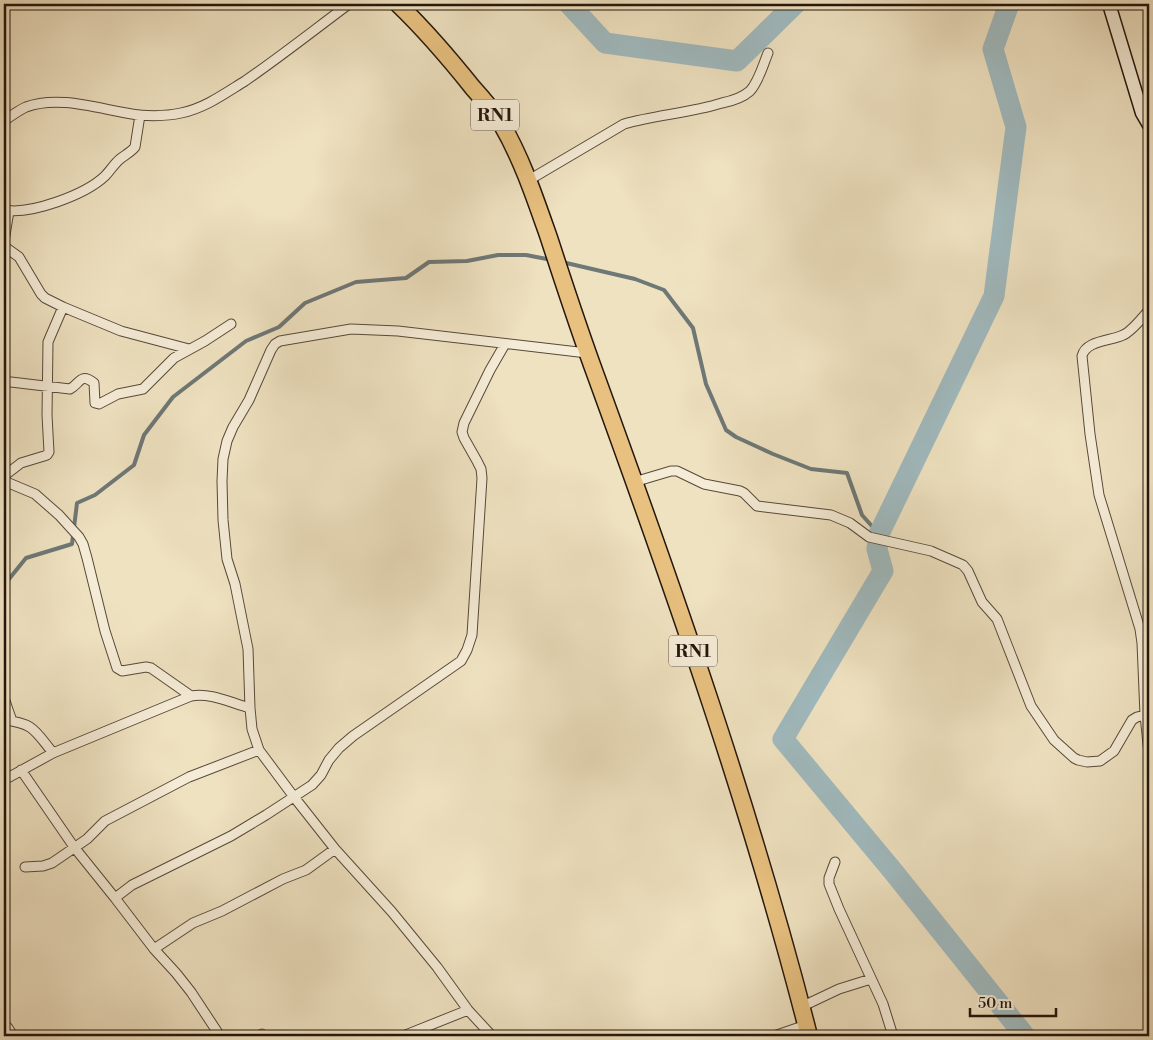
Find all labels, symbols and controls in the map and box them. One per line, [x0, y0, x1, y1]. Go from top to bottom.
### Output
road number: RN1 [471, 100, 519, 130]
road number: RN1 [669, 636, 717, 666]
scale bar [970, 985, 1057, 1017]
text: 50 m [978, 994, 1012, 1013]

